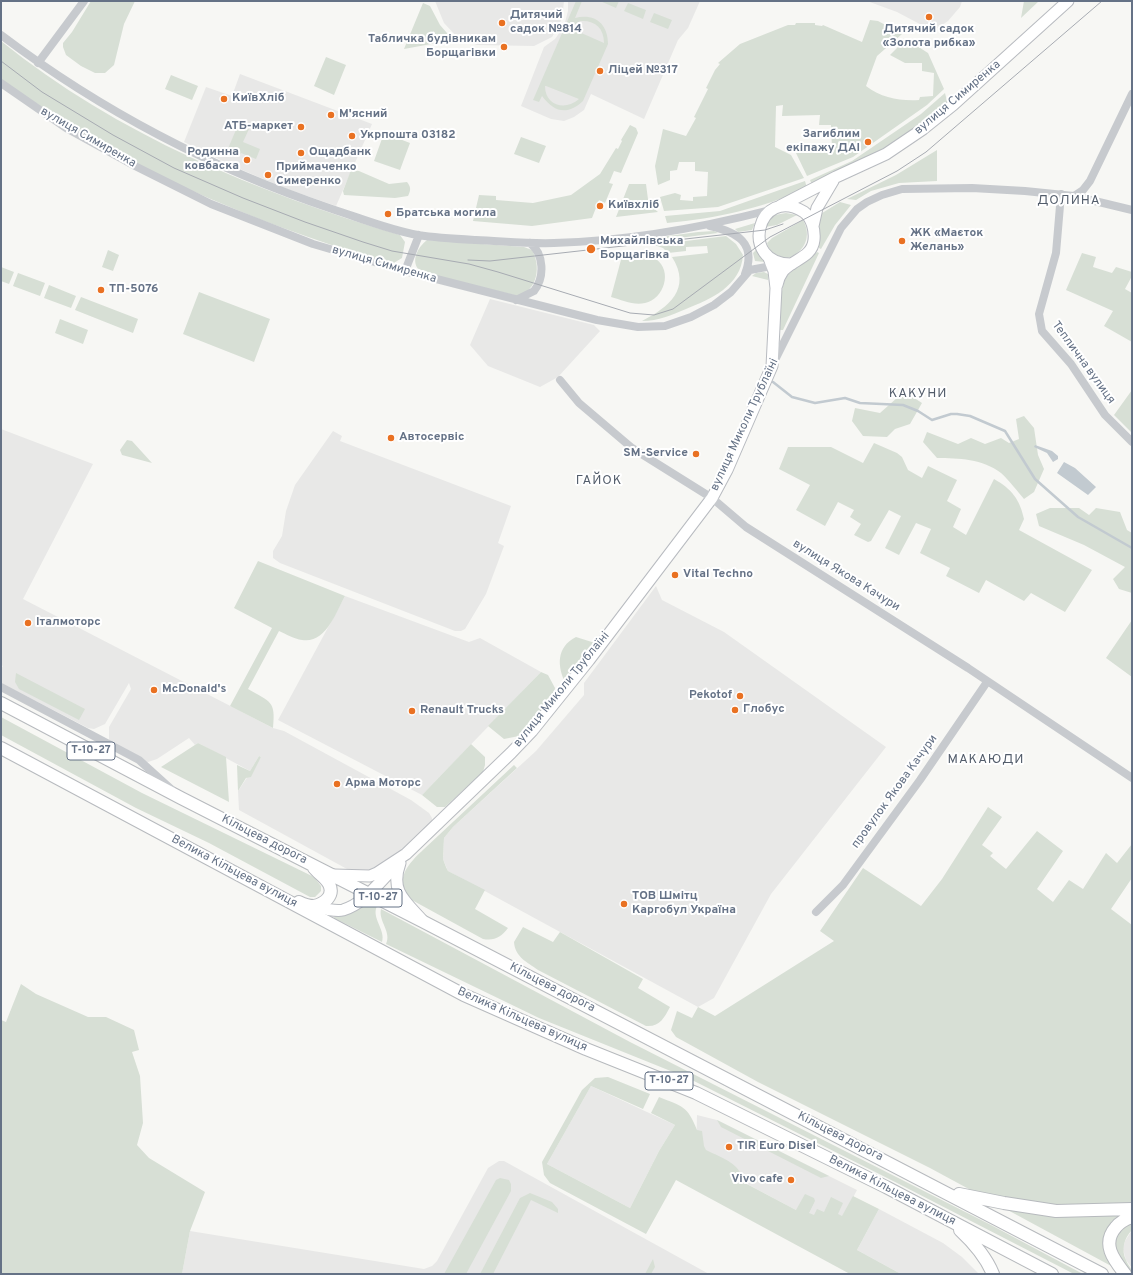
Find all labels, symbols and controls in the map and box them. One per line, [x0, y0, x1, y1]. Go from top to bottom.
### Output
place label: Дитячий садок №814 [510, 9, 582, 37]
marker: Дитячий садок «Золота рибка» [924, 12, 934, 22]
marker: Дитячий садок №814 [497, 18, 507, 28]
place label: Дитячий садок «Золота рибка» [883, 23, 975, 51]
place label: Табличка будівникам Борщагівки [368, 33, 496, 61]
marker: Табличка будівникам Борщагівки [499, 42, 509, 52]
street label: вулиця Симиренка [912, 58, 1004, 138]
place label: Ліцей №317 [608, 64, 678, 78]
marker: Ліцей №317 [595, 66, 605, 76]
place label: КиївХліб [232, 92, 284, 106]
marker: КиївХліб [219, 94, 229, 104]
street label: вулиця Симиренка [38, 105, 138, 171]
place label: М'ясний [339, 108, 388, 122]
marker: М'ясний [326, 110, 336, 120]
place label: АТБ-маркет [224, 120, 293, 134]
marker: АТБ-маркет [296, 122, 306, 132]
place label: Загиблим екіпажу ДАІ [786, 128, 860, 156]
place label: Укрпошта 03182 [360, 129, 455, 143]
marker: Укрпошта 03182 [347, 131, 357, 141]
marker: Загиблим екіпажу ДАІ [863, 137, 873, 147]
place label: Родинна ковбаска [184, 146, 239, 174]
place label: Ощадбанк [309, 146, 371, 160]
marker: Ощадбанк [296, 148, 306, 158]
marker: Родинна ковбаска [242, 155, 252, 165]
place label: Приймаченко Симеренко [276, 161, 357, 189]
marker: Приймаченко Симеренко [263, 170, 273, 180]
district label: ДОЛИНА [1037, 193, 1101, 209]
place label: Київхліб [608, 199, 659, 213]
marker: Київхліб [595, 201, 605, 211]
place label: Братська могила [396, 207, 496, 221]
marker: Братська могила [383, 209, 393, 219]
place label: ЖК «Маєток Желань» [910, 227, 983, 255]
place label: Михайлівська Борщагівка [600, 235, 683, 263]
marker: ЖК «Маєток Желань» [897, 236, 907, 246]
street label: вулиця Симиренка [330, 243, 438, 287]
marker: Михайлівська Борщагівка [585, 243, 597, 255]
place label: ТП-5076 [109, 283, 158, 297]
marker: ТП-5076 [96, 285, 106, 295]
street label: Теплична вулиця [1048, 319, 1118, 407]
street label: вулиця Миколи Трублаїні [708, 357, 782, 493]
district label: КАКУНИ [889, 386, 947, 402]
place label: Автосервіс [399, 431, 464, 445]
marker: Автосервіс [386, 433, 396, 443]
place label: SM-Service [623, 447, 688, 461]
marker: SM-Service [691, 449, 701, 459]
district label: ГАЙОК [576, 473, 622, 489]
street label: вулиця Якова Качури [790, 537, 902, 615]
place label: Vital Techno [683, 568, 753, 582]
marker: Vital Techno [670, 570, 680, 580]
place label: Італмоторс [36, 616, 101, 630]
marker: Італмоторс [23, 618, 33, 628]
street label: вулиця Миколи Трублаїні [511, 629, 613, 751]
place label: McDonald's [162, 683, 226, 697]
marker: McDonald's [149, 685, 159, 695]
place label: Pekotof [689, 689, 732, 703]
marker: Pekotof [735, 691, 745, 701]
place label: Глобус [743, 703, 785, 717]
place label: Renault Trucks [420, 704, 504, 718]
marker: Глобус [730, 705, 740, 715]
marker: Renault Trucks [407, 706, 417, 716]
street label: провулок Якова Качури [849, 732, 941, 852]
road number: Т-10-27 [67, 742, 115, 760]
district label: МАКАЮДИ [947, 752, 1025, 768]
place label: Арма Моторс [345, 777, 421, 791]
marker: Арма Моторс [332, 779, 342, 789]
street label: Кільцева дорога [219, 812, 309, 868]
street label: Велика Кільцева вулиця [168, 833, 300, 911]
road number: Т-10-27 [354, 889, 402, 907]
place label: ТОВ Шмітц Каргобул Україна [632, 890, 736, 918]
marker: ТОВ Шмітц Каргобул Україна [619, 899, 629, 909]
street label: Кільцева дорога [507, 960, 597, 1016]
street label: Велика Кільцева вулиця [455, 985, 589, 1055]
road number: Т-10-27 [645, 1072, 693, 1090]
street label: Кільцева дорога [795, 1109, 885, 1165]
place label: TIR Euro Disel [737, 1140, 816, 1154]
marker: TIR Euro Disel [724, 1142, 734, 1152]
street label: Велика Кільцева вулиця [826, 1153, 958, 1229]
place label: Vivo cafe [731, 1173, 783, 1187]
marker: Vivo cafe [786, 1175, 796, 1185]

